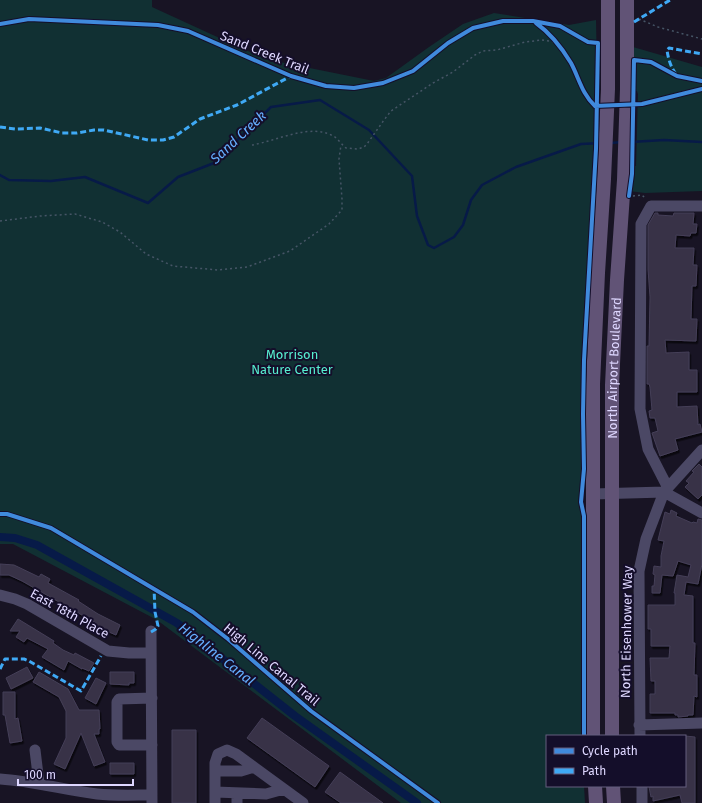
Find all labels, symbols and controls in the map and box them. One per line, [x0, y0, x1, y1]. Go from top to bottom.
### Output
street label: Sand Creek Trail [218, 28, 312, 77]
water label: Sand Creek [206, 107, 270, 168]
street label: North Airport Boulevard [605, 297, 624, 439]
park label: Morrison Nature Center [251, 347, 333, 377]
street label: North Eisenhower Way [618, 565, 635, 698]
street label: East 18th Place [28, 586, 112, 641]
water label: Highline Canal [175, 619, 258, 689]
street label: High Line Canal Trail [221, 620, 323, 709]
legend [546, 735, 686, 787]
text: Cycle path [582, 744, 638, 758]
scale bar [18, 761, 133, 787]
text: Path [582, 764, 606, 778]
text: 100 m [24, 768, 56, 782]

